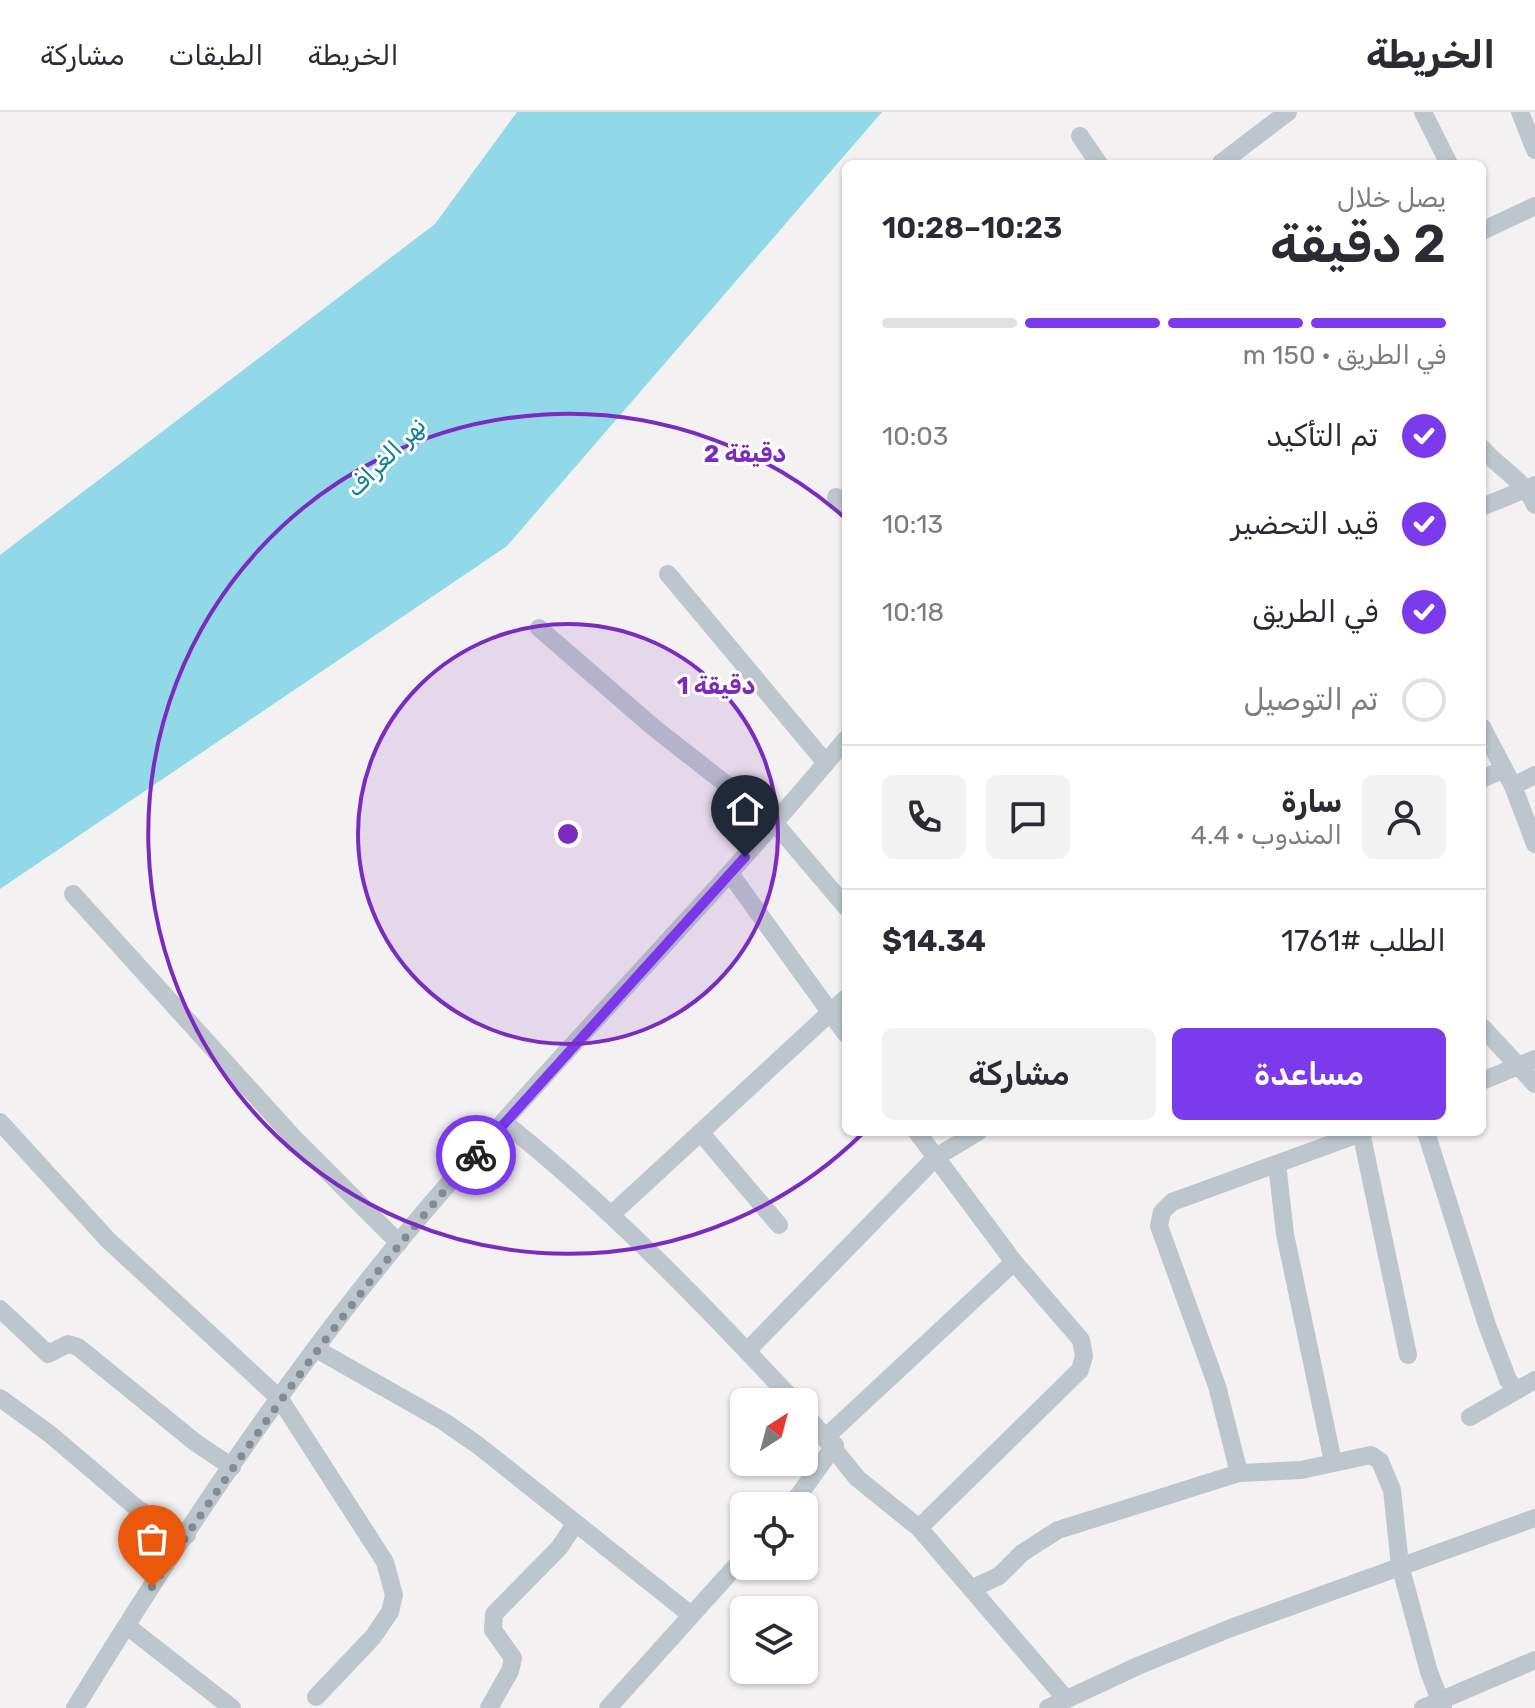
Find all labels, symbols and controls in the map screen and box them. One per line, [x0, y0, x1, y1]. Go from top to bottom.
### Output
text: الخريطة [1366, 32, 1495, 78]
text: مشاركة [40, 39, 124, 72]
text: الطبقات [168, 39, 263, 72]
text: الخريطة [307, 39, 399, 72]
text: يصل خلال [1337, 183, 1446, 214]
text: 10:23–10:28 [882, 210, 1062, 246]
text: 2 دقيقة [1270, 213, 1446, 275]
text: في الطريق · 150 m [1243, 340, 1446, 371]
water label: نهر الغراف [340, 411, 432, 503]
icon: check [1402, 414, 1446, 458]
text: تم التأكيد [1266, 418, 1378, 454]
text: 10:03 [882, 421, 948, 452]
text: 2 دقيقة [704, 440, 786, 468]
icon: check [1402, 502, 1446, 546]
text: قيد التحضير [1231, 506, 1378, 542]
text: 10:13 [882, 509, 943, 540]
icon: check [1402, 590, 1446, 634]
text: في الطريق [1252, 594, 1378, 630]
text: 10:18 [882, 597, 944, 628]
text: 1 دقيقة [677, 672, 755, 700]
text: تم التوصيل [1243, 682, 1378, 718]
pin [711, 775, 779, 857]
button: phone [882, 775, 966, 859]
button: chat [986, 775, 1070, 859]
button: person [1362, 775, 1446, 859]
text: سارة [1281, 784, 1342, 820]
icon: home [723, 787, 767, 831]
centre of rings [554, 820, 582, 848]
text: المندوب · 4.4 [1191, 820, 1342, 851]
text: $14.34 [882, 923, 986, 959]
text: الطلب #1761 [1281, 923, 1446, 959]
button: مشاركة [882, 1028, 1156, 1120]
button: مساعدة [1172, 1028, 1446, 1120]
courier [436, 1115, 516, 1195]
icon: bike [454, 1133, 498, 1177]
north arrow [730, 1388, 818, 1476]
map controls [730, 1388, 818, 1684]
button: locate [730, 1492, 818, 1580]
pin [118, 1505, 186, 1587]
icon: bag [130, 1517, 174, 1561]
button: layers [730, 1596, 818, 1684]

